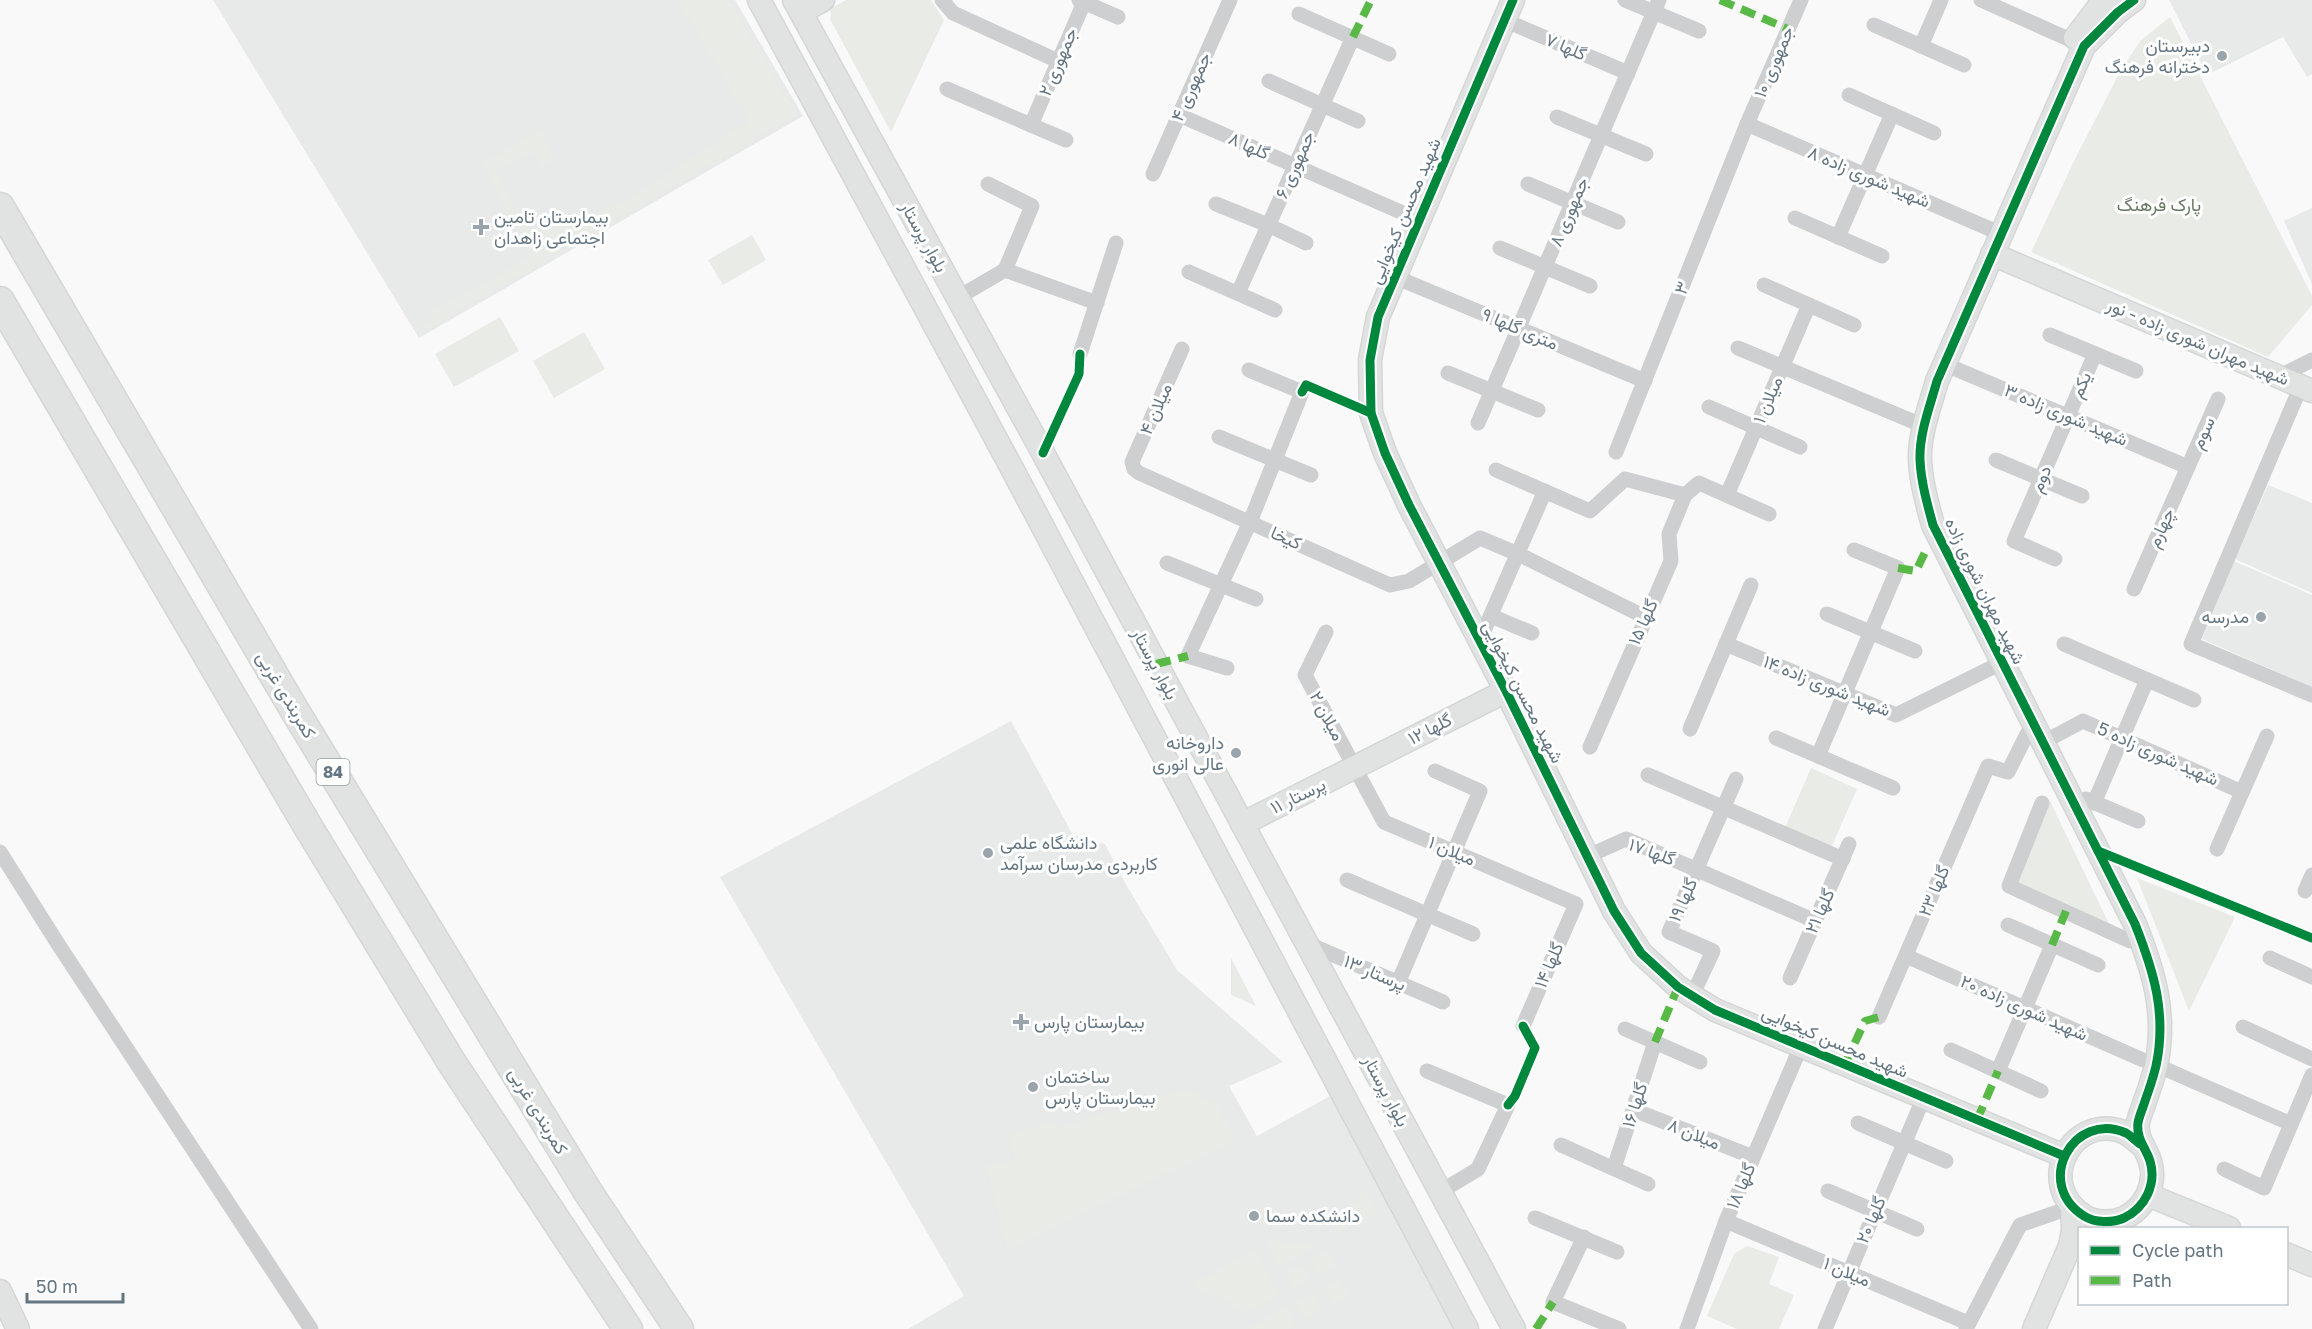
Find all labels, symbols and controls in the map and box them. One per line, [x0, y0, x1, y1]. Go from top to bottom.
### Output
street label: جمهوری ۱۰ [1748, 23, 1799, 101]
street label: جمهوری ۲ [1033, 24, 1082, 100]
street label: گلها ۷ [1542, 28, 1590, 65]
place label: دبیرستان دخترانه فرهنگ [2105, 34, 2210, 78]
street label: جمهوری ۴ [1165, 49, 1216, 125]
marker: دبیرستان دخترانه فرهنگ [2215, 49, 2229, 63]
street label: گلها ۸ [1225, 126, 1273, 165]
street label: جمهوری ۶ [1269, 127, 1320, 202]
street label: شهید محسن کیخوایی [1363, 134, 1446, 288]
street label: شهید شوری زاده ۸ [1805, 140, 1934, 213]
street label: جمهوری ۸ [1544, 174, 1593, 250]
park label: پارک فرهنگ [2117, 193, 2201, 217]
street label: بلوار پرستار [894, 196, 953, 277]
place label: بیمارستان تامین اجتماعی زاهدان [494, 205, 609, 249]
marker: بیمارستان تامین اجتماعی زاهدان [472, 218, 490, 236]
street label: ۳ [1669, 278, 1693, 297]
street label: شهید مهران شوری زاده - نور [2103, 292, 2293, 390]
street label: ۹ متری گلها [1479, 302, 1562, 355]
street label: یکم [2065, 368, 2097, 402]
street label: میلان ۱ [1747, 373, 1787, 426]
street label: شهید شوری زاده ۳ [2001, 378, 2131, 451]
street label: میلان ۴ [1134, 379, 1176, 438]
street label: سوم [2185, 413, 2221, 453]
street label: دوم [2025, 462, 2057, 496]
street label: چهارم [2142, 504, 2180, 552]
street label: شهید مهران شوری زاده [1940, 514, 2031, 668]
street label: کیخا [1268, 521, 1305, 554]
street label: گلها ۱۵ [1622, 595, 1663, 648]
place label: مدرسه [2202, 605, 2249, 628]
marker: مدرسه [2254, 610, 2268, 624]
street label: شهید محسن کیخوایی [1478, 617, 1569, 767]
street label: بلوار پرستار [1126, 623, 1184, 704]
street label: کمربندی غربی [251, 647, 321, 742]
street label: شهید شوری زاده ۱۴ [1760, 650, 1894, 722]
street label: میلان ۲ [1306, 687, 1350, 744]
street label: گلها ۱۲ [1404, 708, 1456, 749]
street label: شهید شوری زاده 5 [2094, 717, 2222, 791]
place label: داروخانه عالی انوری [1152, 731, 1224, 775]
marker: داروخانه عالی انوری [1229, 746, 1243, 760]
road number: 84 [316, 759, 350, 785]
street label: پرستار ۱۱ [1266, 772, 1330, 820]
street label: میلان ۱ [1426, 830, 1479, 870]
place label: دانشگاه علمی کاربردی مدرسان سرآمد [1000, 831, 1158, 875]
street label: گلها ۱۷ [1626, 833, 1679, 870]
marker: دانشگاه علمی کاربردی مدرسان سرآمد [981, 846, 995, 860]
street label: گلها ۲۳ [1913, 862, 1955, 920]
street label: گلها ۱۹ [1663, 874, 1702, 925]
street label: گلها ۲۱ [1800, 885, 1840, 937]
street label: گلها ۱۴ [1529, 939, 1568, 991]
street label: پرستار ۱۳ [1340, 949, 1410, 997]
street label: شهید شوری زاده ۲۰ [1957, 969, 2091, 1046]
street label: شهید محسن کیخوایی [1758, 1000, 1912, 1083]
place label: بیمارستان پارس [1034, 1010, 1144, 1034]
marker: بیمارستان پارس [1012, 1013, 1030, 1031]
street label: بلوار پرستار [1357, 1050, 1415, 1131]
street label: کمربندی غربی [503, 1063, 573, 1158]
place label: ساختمان بیمارستان پارس [1045, 1065, 1155, 1110]
street label: گلها ۱۶ [1617, 1079, 1653, 1130]
marker: ساختمان بیمارستان پارس [1026, 1080, 1040, 1094]
street label: میلان ۸ [1665, 1113, 1724, 1153]
street label: گلها ۱۸ [1721, 1159, 1760, 1212]
street label: گلها ۲۰ [1850, 1193, 1891, 1247]
place label: دانشکده سما [1266, 1204, 1360, 1226]
marker: دانشکده سما [1247, 1209, 1261, 1223]
legend [2078, 1227, 2288, 1305]
text: Cycle path [2132, 1239, 2224, 1261]
street label: میلان ۱ [1821, 1251, 1874, 1291]
scale bar [27, 1266, 123, 1304]
text: Path [2132, 1269, 2172, 1291]
text: 50 m [36, 1275, 78, 1297]

